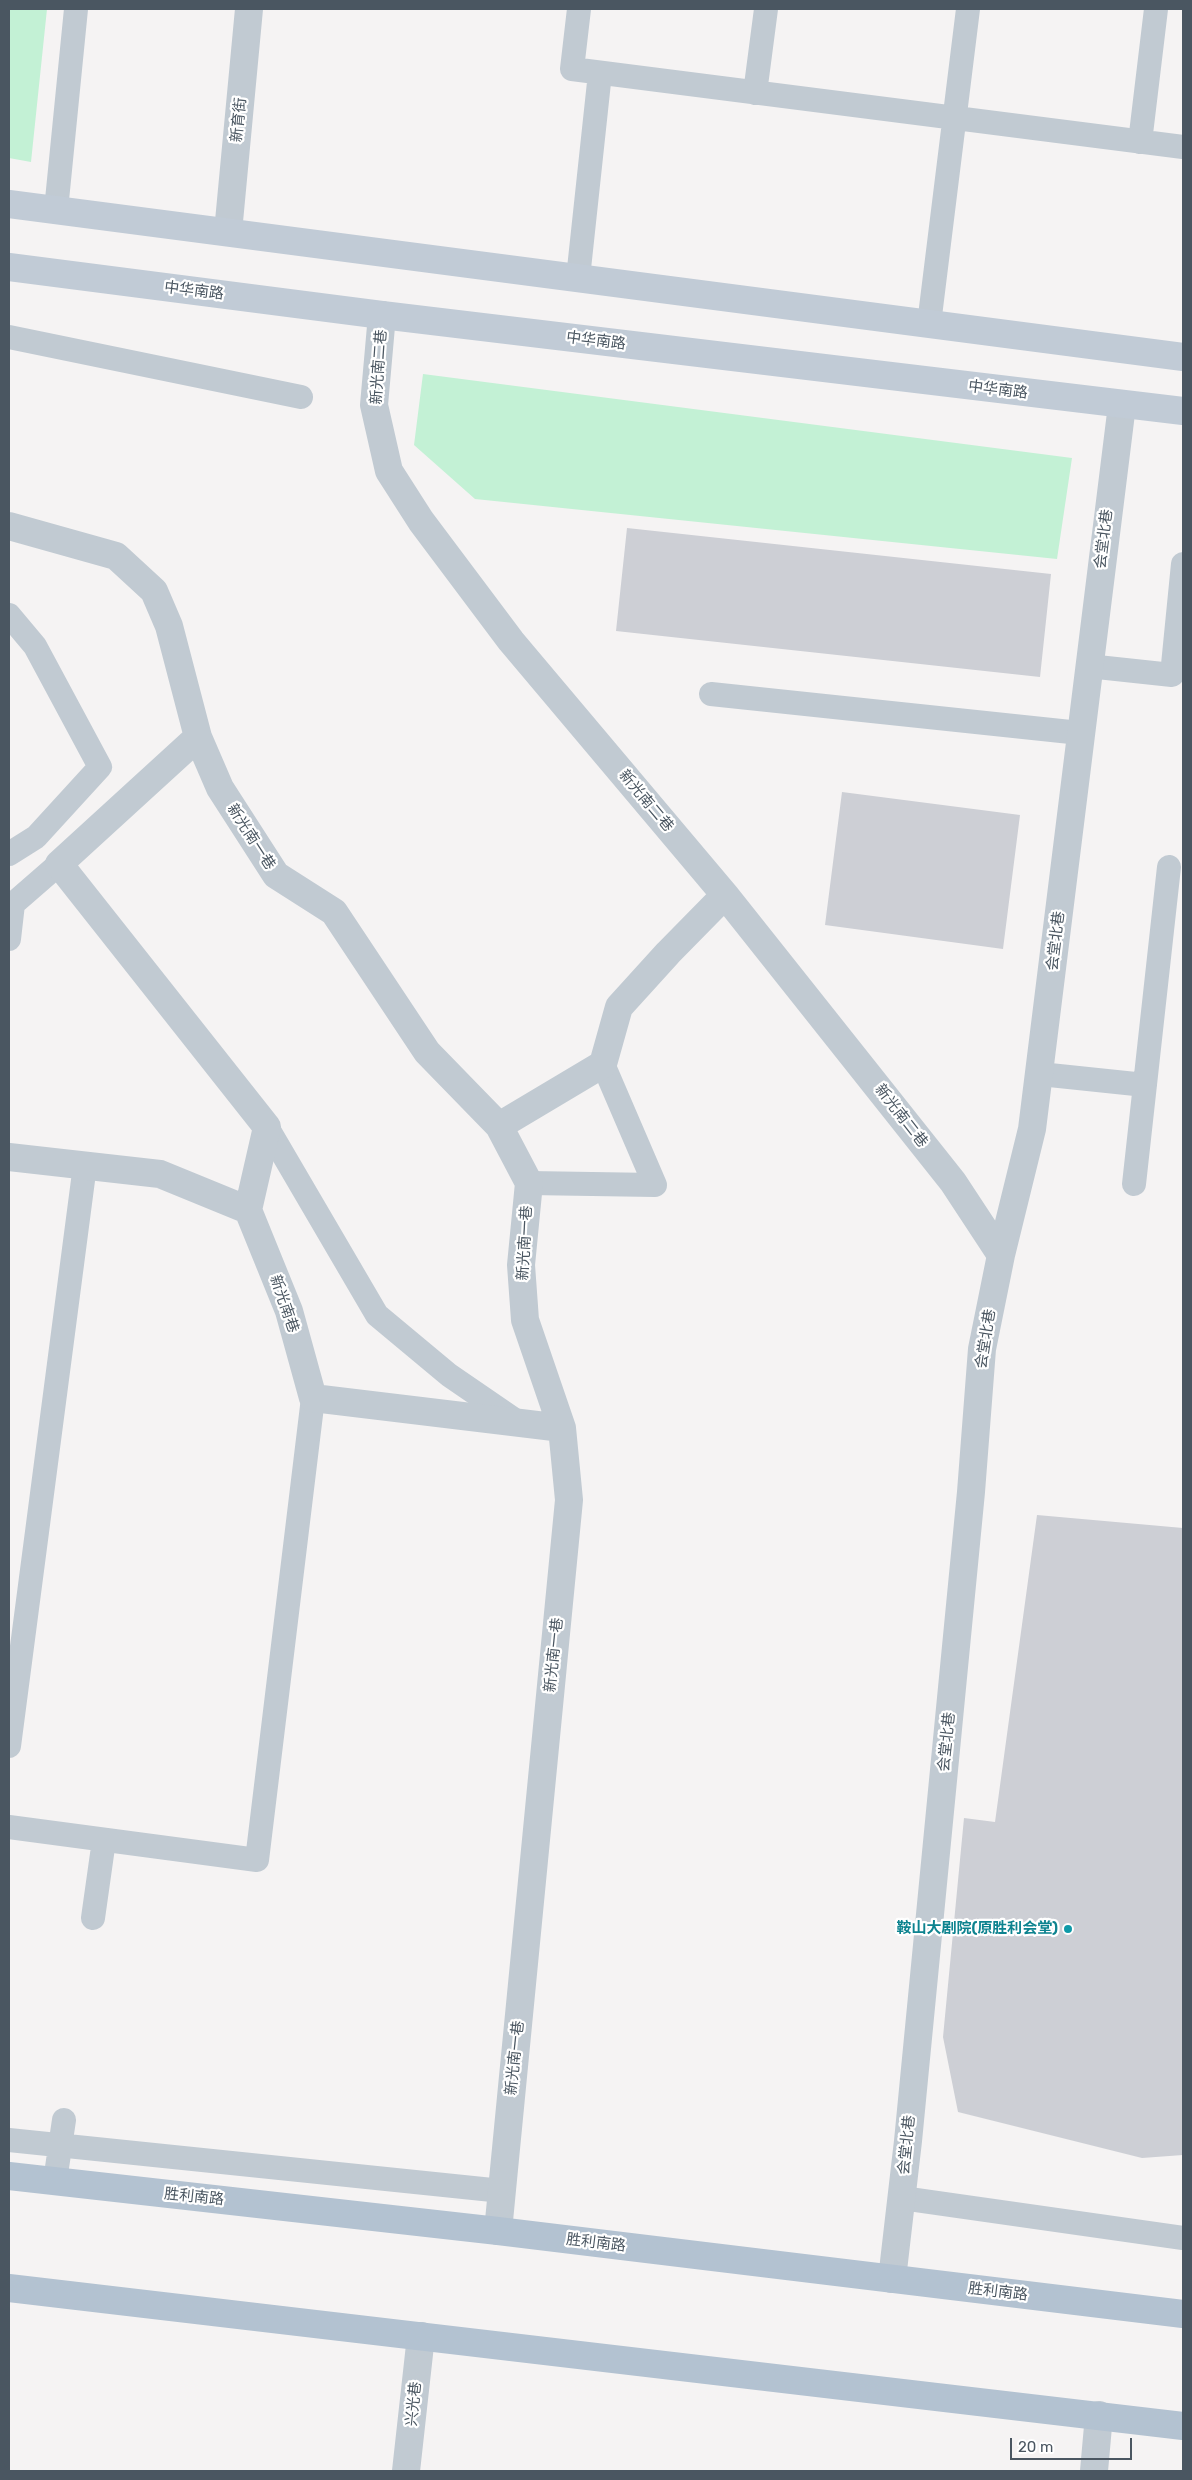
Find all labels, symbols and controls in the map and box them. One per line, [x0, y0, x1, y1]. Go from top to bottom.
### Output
street label: 新育街 [228, 97, 250, 143]
street label: 中华南路 [163, 278, 225, 304]
street label: 中华南路 [565, 328, 627, 354]
street label: 新光南二巷 [367, 329, 391, 405]
street label: 中华南路 [967, 377, 1029, 403]
street label: 会堂北巷 [1091, 508, 1117, 570]
street label: 新光南二巷 [615, 766, 677, 836]
street label: 新光南一巷 [223, 801, 279, 873]
street label: 会堂北巷 [1043, 910, 1069, 972]
street label: 新光南二巷 [871, 1081, 931, 1151]
street label: 新光南一巷 [514, 1205, 536, 1281]
street label: 新光南巷 [266, 1273, 302, 1335]
street label: 会堂北巷 [972, 1308, 1000, 1370]
street label: 新光南一巷 [541, 1617, 567, 1693]
street label: 会堂北巷 [935, 1711, 959, 1773]
place label: 鞍山大剧院(原胜利会堂) [896, 1920, 1058, 1938]
marker: 鞍山大剧院(原胜利会堂) [1062, 1923, 1074, 1935]
street label: 新光南一巷 [502, 2020, 528, 2096]
street label: 会堂北巷 [895, 2114, 919, 2176]
street label: 胜利南路 [163, 2185, 225, 2209]
street label: 胜利南路 [565, 2230, 627, 2256]
street label: 胜利南路 [967, 2279, 1029, 2305]
street label: 兴光巷 [403, 2381, 425, 2427]
scale bar [1012, 2428, 1134, 2460]
text: 20 m [1018, 2438, 1053, 2456]

